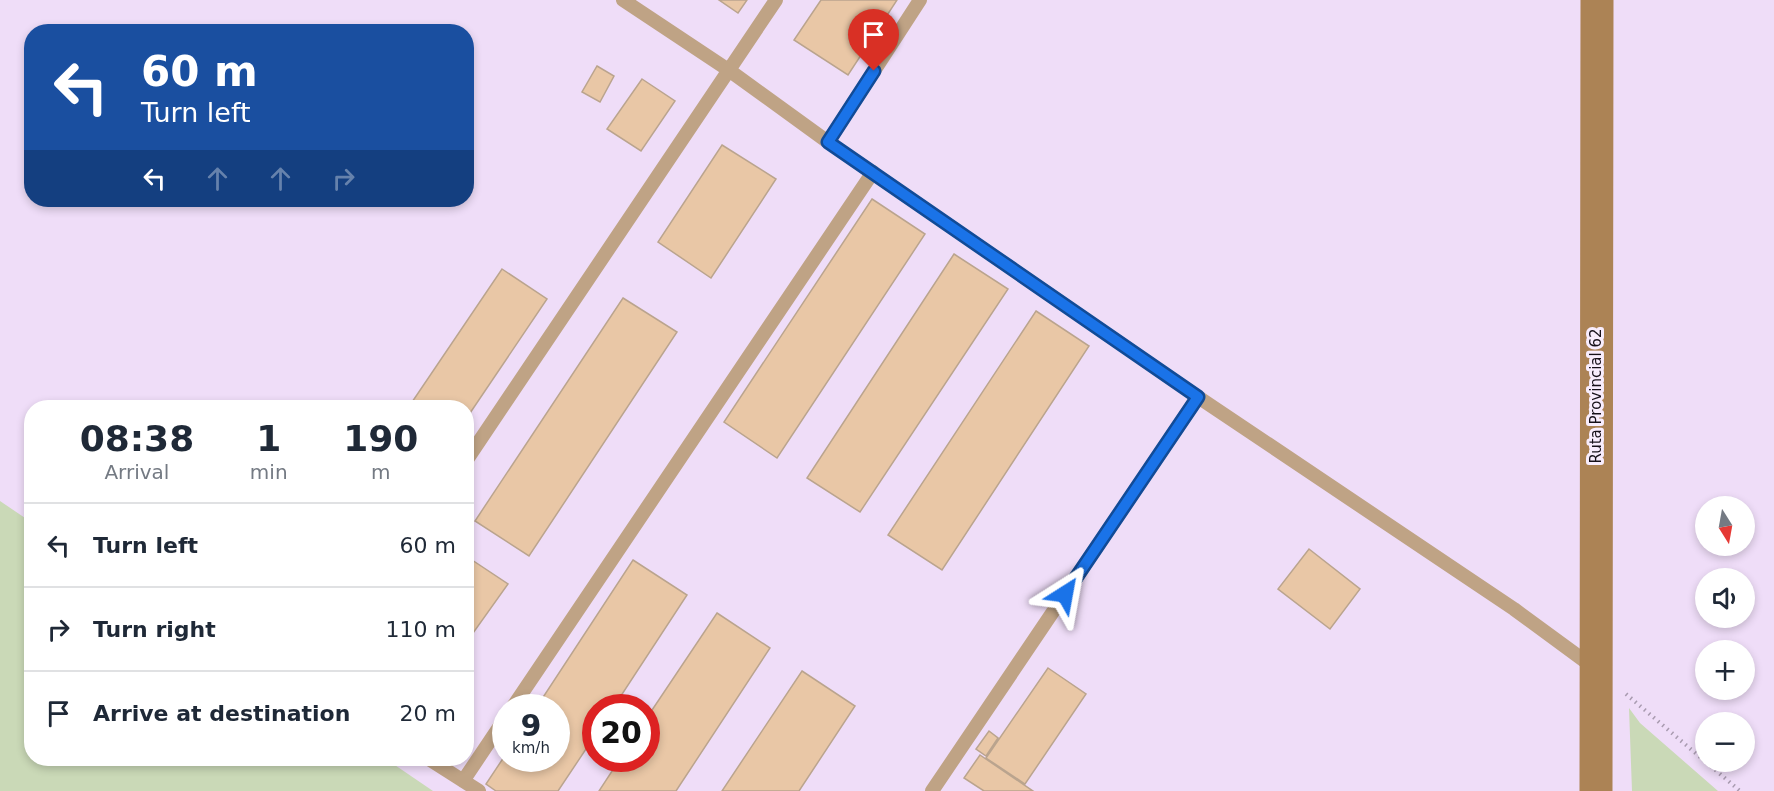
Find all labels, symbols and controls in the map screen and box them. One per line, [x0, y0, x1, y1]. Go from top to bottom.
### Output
pin [848, 9, 899, 71]
icon: arrive [857, 18, 890, 51]
text: 60 m [141, 47, 258, 96]
icon: left [42, 48, 120, 126]
text: Turn left [141, 97, 251, 128]
icon: left [138, 162, 171, 195]
icon: ahead [201, 162, 234, 195]
icon: ahead [264, 162, 297, 195]
icon: right [327, 162, 360, 195]
street label: Ruta Provincial 62 [1587, 328, 1605, 464]
text: 08:38 [80, 418, 194, 459]
text: 1 [256, 418, 281, 459]
text: 190 [343, 418, 418, 459]
text: Arrival [104, 460, 169, 484]
text: min [250, 460, 288, 484]
text: m [371, 460, 391, 484]
north arrow [1695, 496, 1755, 556]
map controls [1695, 496, 1755, 772]
icon: left [42, 529, 75, 562]
text: Turn left [93, 533, 198, 558]
text: 60 m [400, 533, 456, 558]
position arrow [1033, 562, 1097, 626]
button: sound [1695, 568, 1755, 628]
icon: right [42, 613, 75, 646]
text: Turn right [93, 617, 216, 642]
text: 110 m [386, 617, 456, 642]
button: + [1695, 640, 1755, 700]
speed limit sign: 20 [582, 694, 660, 772]
icon: arrive [42, 697, 75, 730]
text: Arrive at destination [93, 701, 350, 726]
text: 20 m [400, 701, 456, 726]
text: 9 [521, 708, 541, 743]
button: − [1695, 712, 1755, 772]
text: km/h [512, 739, 550, 757]

